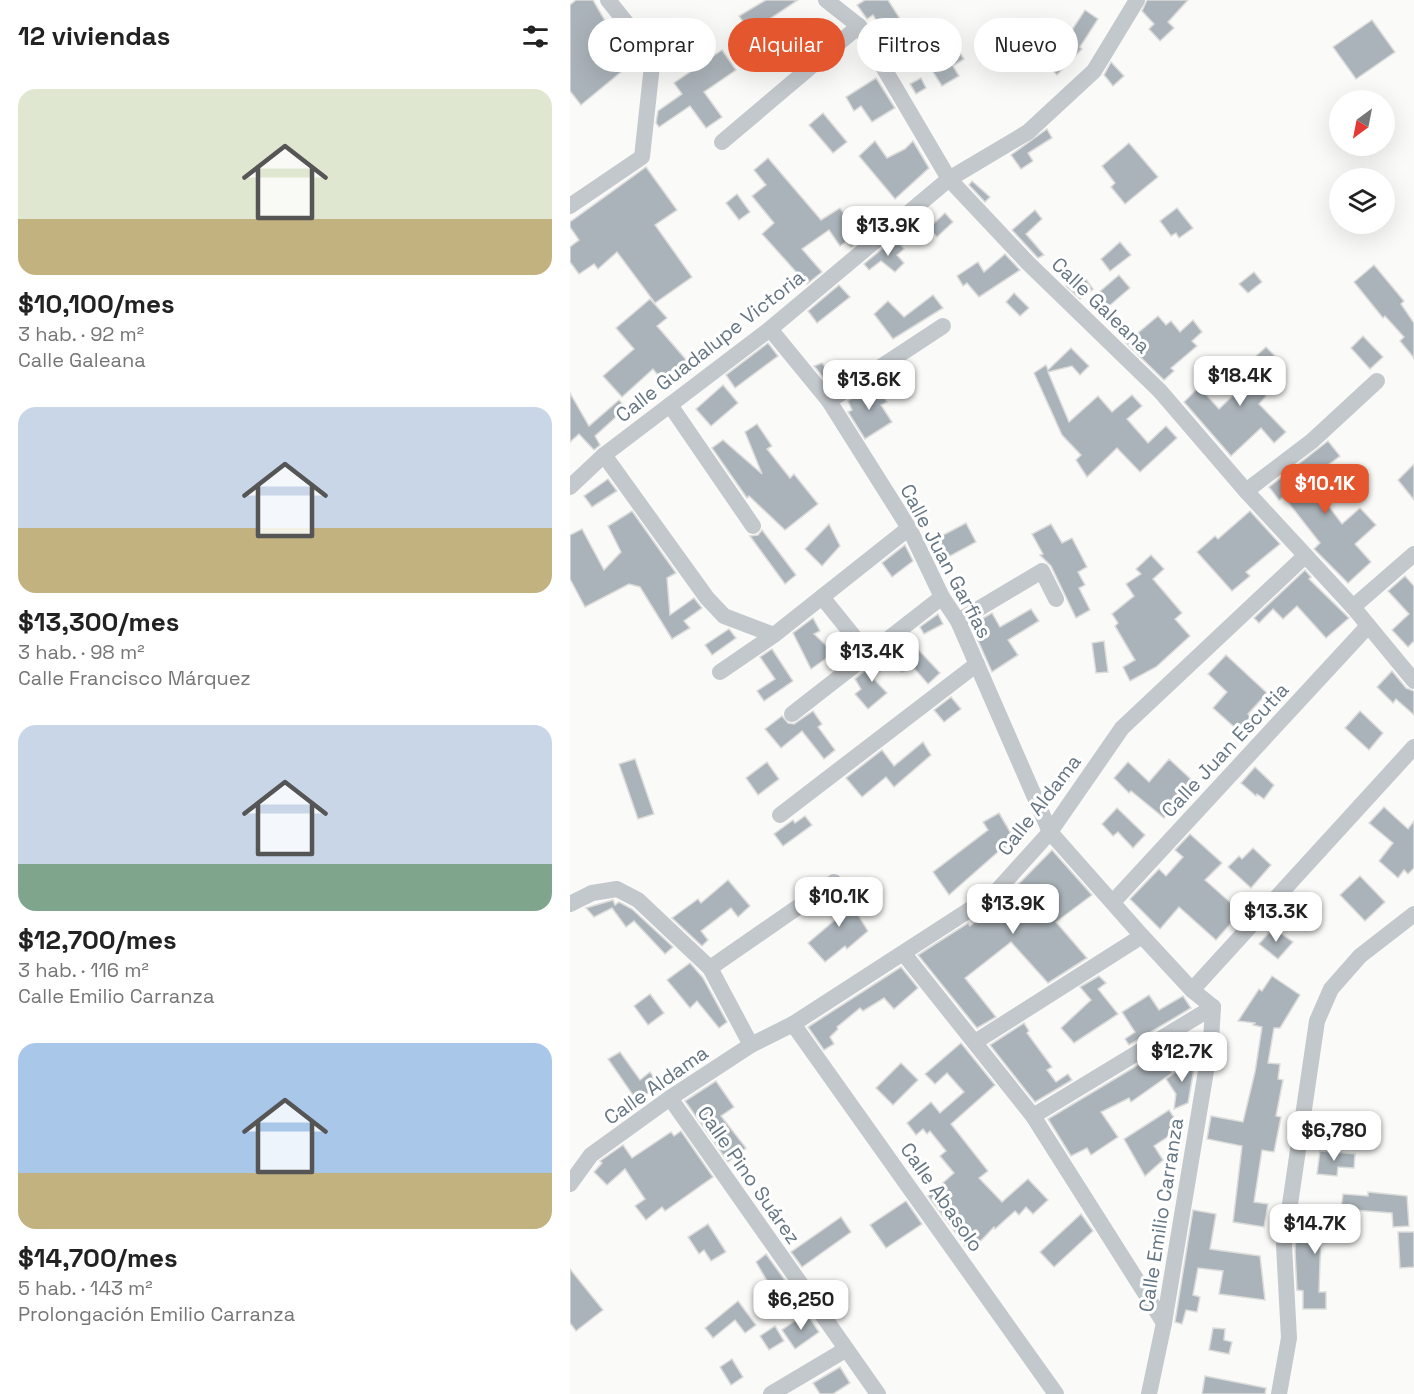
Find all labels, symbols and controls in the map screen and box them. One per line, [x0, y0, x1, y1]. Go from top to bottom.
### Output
chip: Comprar [588, 18, 716, 72]
chip: Alquilar [728, 18, 845, 72]
chip: Filtros [857, 18, 962, 72]
chip: Nuevo [974, 18, 1078, 72]
text: 12 viviendas [18, 19, 170, 53]
icon: filters [519, 20, 552, 53]
north arrow [1329, 90, 1395, 156]
map controls [1329, 90, 1395, 234]
icon: home [231, 128, 339, 236]
button: layers [1329, 168, 1395, 234]
pin: $13.9K [839, 206, 937, 257]
text: $13.9K [856, 212, 920, 238]
street label: Calle Galeana [1046, 251, 1156, 359]
street label: Calle Guadalupe Victoria [610, 264, 810, 428]
text: $10,100/mes [18, 287, 175, 321]
text: 3 hab. · 92 m² [18, 321, 144, 347]
text: Calle Galeana [18, 347, 146, 373]
pin: $18.4K [1191, 356, 1289, 407]
pin: $13.6K [820, 360, 918, 411]
text: $18.4K [1208, 362, 1272, 388]
text: $13.6K [837, 366, 901, 392]
icon: home [231, 446, 339, 554]
pin: $10.1K [1276, 464, 1374, 515]
text: $10.1K [1295, 470, 1355, 496]
street label: Calle Juan Garfias [894, 479, 998, 643]
text: $13,300/mes [18, 605, 179, 639]
pin: $13.4K [823, 632, 921, 683]
text: $13.4K [840, 638, 904, 664]
text: 3 hab. · 98 m² [18, 639, 145, 665]
text: Calle Francisco Márquez [18, 665, 251, 691]
street label: Calle Juan Escutia [1156, 677, 1294, 823]
street label: Calle Aldama [991, 749, 1087, 861]
icon: home [231, 764, 339, 872]
pin: $10.1K [790, 877, 888, 928]
text: $10.1K [809, 883, 869, 909]
pin: $13.9K [964, 884, 1062, 935]
text: $13.9K [981, 890, 1045, 916]
pin: $13.3K [1227, 892, 1325, 943]
text: $13.3K [1244, 898, 1308, 924]
text: $12,700/mes [18, 923, 177, 957]
text: 3 hab. · 116 m² [18, 957, 149, 983]
text: Calle Emilio Carranza [18, 983, 214, 1009]
pin: $12.7K [1133, 1032, 1231, 1083]
text: $12.7K [1151, 1038, 1213, 1064]
street label: Calle Aldama [599, 1040, 713, 1130]
icon: home [231, 1082, 339, 1190]
street label: Calle Pino Suárez [692, 1101, 806, 1249]
pin: $6,780 [1285, 1111, 1383, 1162]
street label: Calle Emilio Carranza [1133, 1116, 1189, 1314]
text: $6,780 [1301, 1117, 1367, 1143]
street label: Calle Abasolo [895, 1137, 989, 1257]
pin: $14.7K [1266, 1204, 1364, 1255]
text: $14.7K [1284, 1210, 1346, 1236]
text: $14,700/mes [18, 1241, 178, 1275]
text: 5 hab. · 143 m² [18, 1275, 153, 1301]
pin: $6,250 [752, 1280, 850, 1331]
text: $6,250 [767, 1286, 835, 1312]
text: Prolongación Emilio Carranza [18, 1301, 295, 1327]

